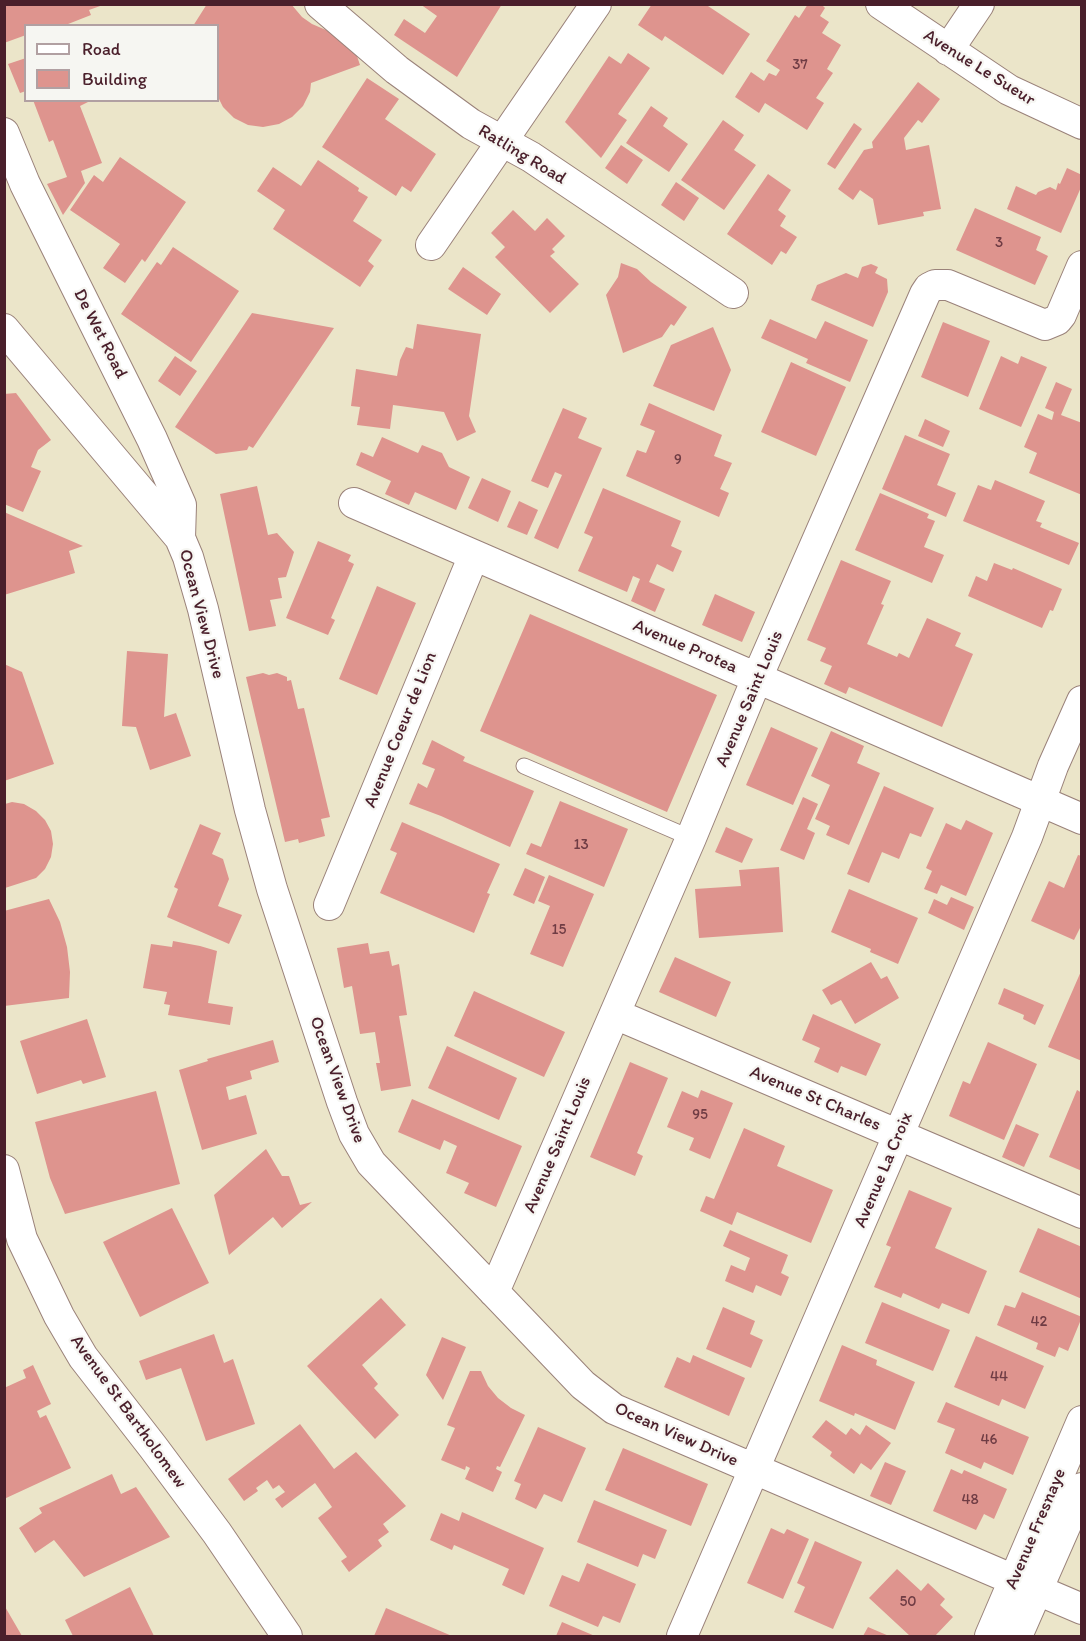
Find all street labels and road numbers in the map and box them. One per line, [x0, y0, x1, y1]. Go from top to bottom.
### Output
street label: Avenue Le Sueur [919, 25, 1039, 111]
street label: Ratling Road [474, 120, 570, 190]
street label: De Wet Road [68, 286, 132, 382]
street label: Ocean View Drive [173, 547, 229, 681]
street label: Avenue Protea [629, 615, 741, 679]
street label: Avenue Saint Louis [712, 628, 788, 770]
street label: Avenue Coeur de Lion [360, 649, 442, 811]
street label: Ocean View Drive [304, 1014, 370, 1146]
street label: Avenue St Charles [746, 1062, 884, 1136]
street label: Avenue Saint Louis [520, 1074, 596, 1216]
street label: Avenue La Croix [850, 1109, 918, 1231]
street label: Avenue St Bartholomew [65, 1331, 191, 1493]
street label: Ocean View Drive [611, 1398, 741, 1472]
street label: Avenue Fresnaye [1001, 1465, 1071, 1593]

